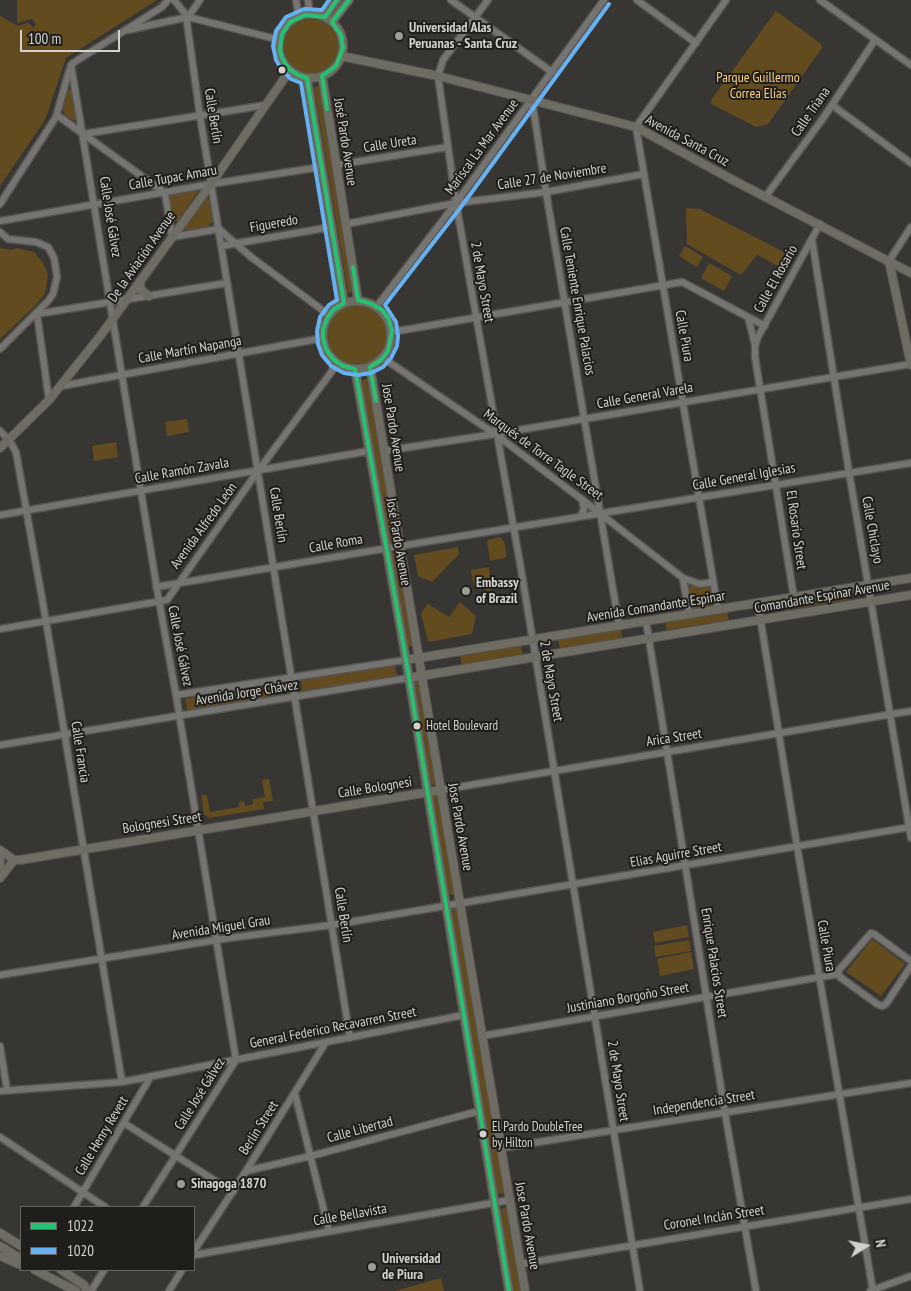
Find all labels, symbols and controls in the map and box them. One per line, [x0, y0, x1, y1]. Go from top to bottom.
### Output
scale bar [22, 20, 122, 52]
place label: Universidad Alas Peruanas - Santa Cruz [409, 20, 517, 52]
text: 100 m [28, 29, 61, 48]
marker: Universidad Alas Peruanas - Santa Cruz [393, 30, 405, 42]
unlabelled marker [277, 65, 287, 75]
park label: Parque Guillermo Correa Elías [716, 70, 800, 102]
street label: Calle Triana [788, 84, 834, 140]
street label: Calle Berlín [200, 87, 226, 145]
street label: Mariscal La Mar Avenue [442, 96, 522, 198]
street label: José Pardo Avenue [330, 97, 360, 187]
street label: Avenida Santa Cruz [642, 112, 732, 170]
street label: Calle Ureta [362, 132, 418, 156]
street label: Calle 27 de Noviembre [496, 160, 608, 194]
street label: Calle Tupac Amaru [128, 162, 218, 194]
street label: Calle José Gálvez [95, 175, 125, 259]
street label: De la Aviación Avenue [104, 208, 180, 306]
street label: Figueredo [249, 212, 299, 236]
street label: Calle Teniente Enrique Palacios [556, 225, 598, 377]
street label: 2 de Mayo Street [467, 240, 497, 324]
street label: Calle El Rosario [751, 242, 801, 316]
street label: Calle Piura [671, 309, 697, 363]
street label: Calle Martín Napanga [137, 333, 243, 367]
street label: Calle General Varela [596, 379, 694, 413]
street label: Jose Pardo Avenue [378, 383, 408, 473]
street label: Marqués de Torre Tagle Street [480, 406, 606, 504]
street label: Calle Ramón Zavala [134, 454, 230, 488]
street label: Calle General Iglesias [691, 460, 797, 494]
street label: Avenida Alfredo León [167, 480, 241, 572]
street label: Calle Berlín [265, 486, 291, 544]
street label: El Rosario Street [782, 489, 810, 571]
street label: Calle Chiclayo [858, 495, 886, 565]
street label: José Pardo Avenue [382, 497, 414, 587]
street label: Calle Roma [308, 531, 364, 557]
place label: Embassy of Brazil [476, 575, 519, 608]
street label: Comandante Espinar Avenue [753, 577, 891, 617]
marker: Embassy of Brazil [460, 585, 472, 597]
street label: Avenida Comandante Espinar [586, 588, 726, 626]
street label: Calle José Gálvez [164, 604, 196, 688]
street label: 2 de Mayo Street [536, 639, 566, 723]
street label: Avenida Jorge Chávez [195, 677, 299, 709]
place label: Hotel Boulevard [426, 718, 498, 734]
street label: Calle Francia [67, 720, 93, 784]
marker: Hotel Boulevard [412, 721, 422, 731]
street label: Arica Street [645, 725, 703, 751]
street label: Calle Bolognesi [337, 774, 413, 802]
street label: Jose Pardo Avenue [444, 782, 476, 872]
street label: Bolognesi Street [121, 808, 203, 838]
street label: Elias Aguirre Street [629, 839, 723, 871]
street label: Calle Berlín [330, 886, 356, 944]
street label: Enrique Palacios Street [697, 907, 731, 1019]
street label: Avenida Miguel Grau [170, 912, 272, 944]
street label: Calle Piura [813, 919, 839, 973]
street label: Justiniano Borgoño Street [566, 979, 690, 1017]
street label: General Federico Recavarren Street [248, 1004, 418, 1052]
street label: 2 de Mayo Street [603, 1039, 633, 1123]
street label: Calle José Gálvez [171, 1055, 229, 1133]
street label: Independencia Street [652, 1087, 756, 1119]
street label: Calle Henry Revett [72, 1093, 132, 1179]
street label: Berlin Street [236, 1098, 282, 1158]
street label: Calle Libertad [325, 1113, 395, 1147]
place label: El Pardo DoubleTree by Hilton [492, 1119, 583, 1150]
marker: El Pardo DoubleTree by Hilton [478, 1129, 488, 1139]
place label: Sinagoga 1870 [191, 1176, 266, 1192]
marker: Sinagoga 1870 [175, 1178, 187, 1190]
street label: Jose Pardo Avenue [511, 1181, 543, 1271]
street label: Calle Bellavista [312, 1200, 388, 1230]
street label: Coronel Inclán Street [663, 1202, 765, 1234]
legend [20, 1206, 195, 1271]
text: 1022 [67, 1216, 94, 1235]
north arrow [841, 1221, 891, 1271]
text: N [871, 1238, 890, 1249]
text: 1020 [67, 1241, 94, 1260]
place label: Universidad de Piura [382, 1251, 441, 1284]
marker: Universidad de Piura [366, 1261, 378, 1273]

